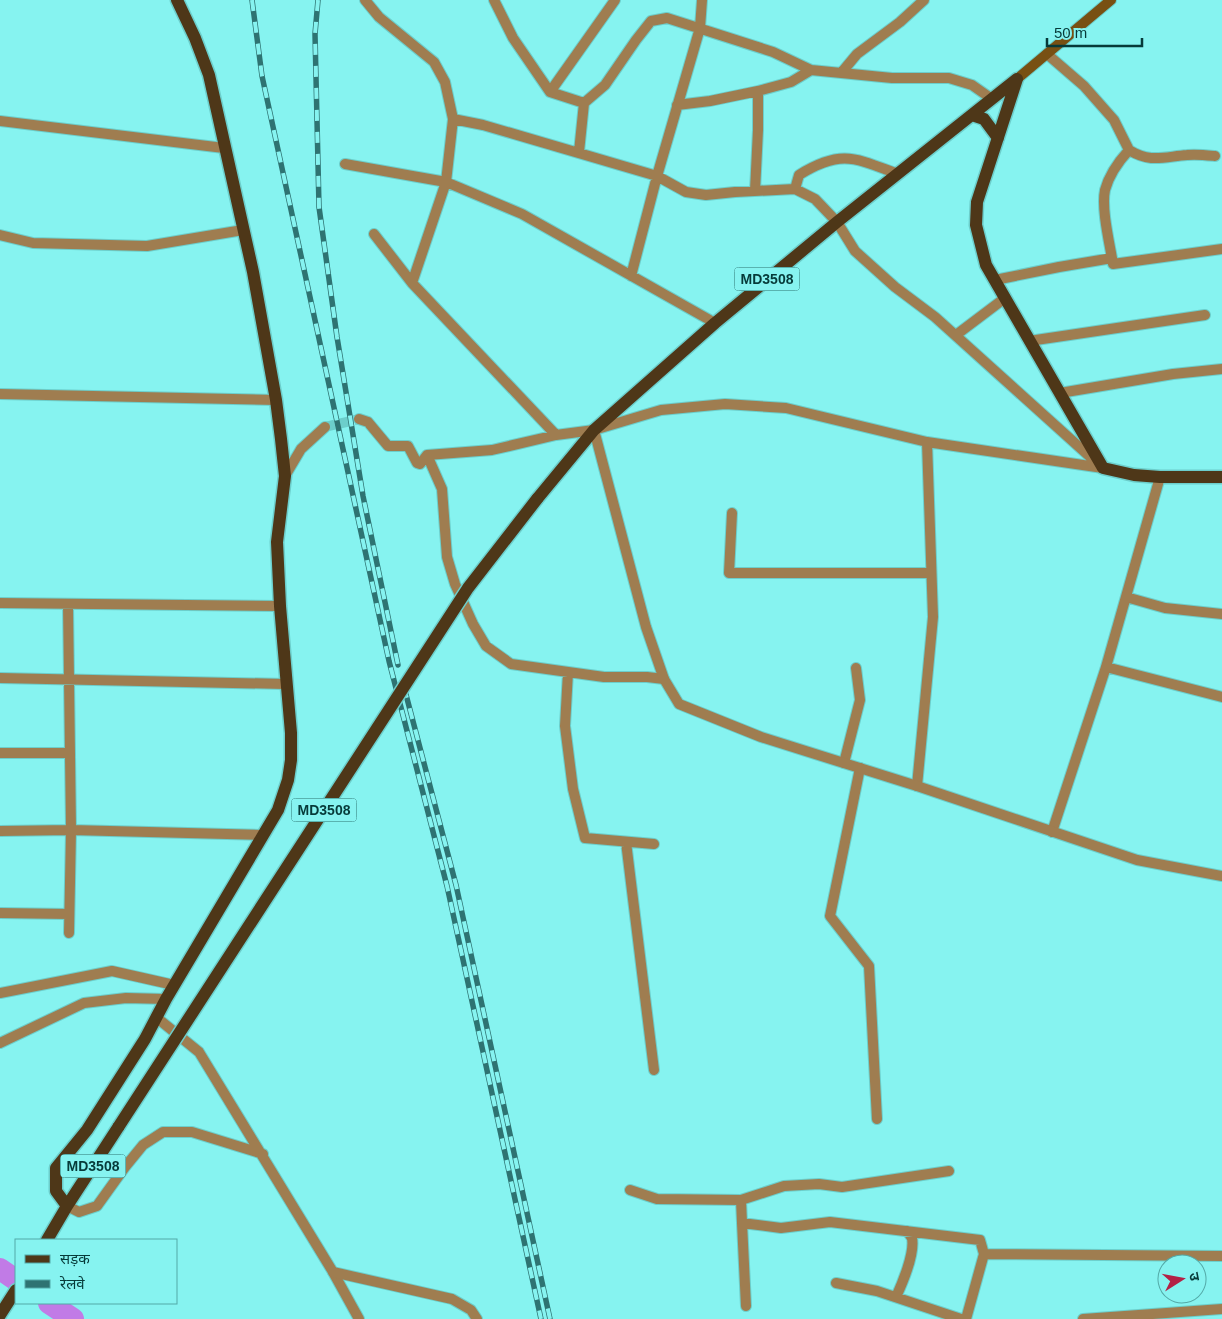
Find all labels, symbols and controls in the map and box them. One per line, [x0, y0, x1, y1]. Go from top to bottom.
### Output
scale bar [1047, 15, 1142, 47]
text: 50 m [1054, 24, 1087, 41]
road number: MD3508 [734, 268, 800, 290]
road number: MD3508 [292, 798, 356, 822]
road number: MD3508 [61, 1154, 126, 1178]
legend [15, 1239, 178, 1304]
text: सड़क [60, 1250, 90, 1267]
north arrow [1157, 1254, 1207, 1304]
text: उ [1186, 1271, 1204, 1283]
text: रेलवे [59, 1275, 85, 1292]

